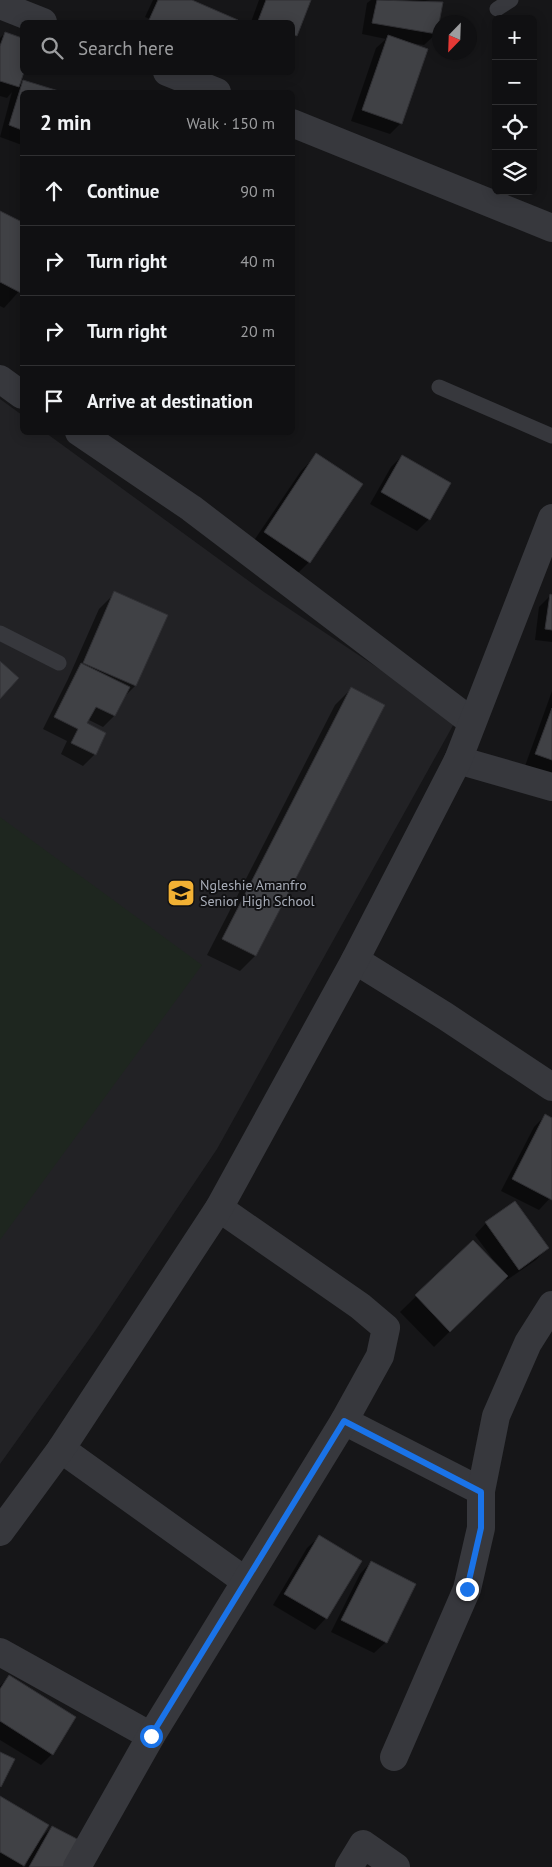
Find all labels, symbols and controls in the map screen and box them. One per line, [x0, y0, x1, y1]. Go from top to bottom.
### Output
north arrow [432, 15, 477, 60]
map controls [492, 15, 537, 195]
button: + [492, 15, 537, 60]
search box [20, 20, 295, 75]
icon: search [38, 34, 66, 62]
text: Search here [78, 36, 174, 60]
button: − [492, 60, 537, 105]
button: locate [492, 105, 537, 150]
text: 2 min [40, 109, 91, 136]
text: Walk · 150 m [186, 113, 275, 133]
button: layers [492, 150, 537, 195]
icon: ahead [40, 177, 68, 205]
text: Continue [87, 179, 159, 203]
text: 90 m [240, 181, 275, 201]
icon: right [40, 247, 68, 275]
text: Turn right [87, 249, 167, 273]
text: 40 m [240, 251, 275, 271]
icon: right [40, 317, 68, 345]
text: Turn right [87, 319, 167, 343]
text: 20 m [240, 321, 275, 341]
icon: arrive [40, 387, 68, 415]
text: Arrive at destination [87, 389, 253, 413]
place label: Ngleshie Amanfro Senior High School [200, 876, 315, 910]
school or university icon: Ngleshie Amanfro Senior High School [166, 878, 196, 908]
route end [456, 1578, 479, 1601]
route start [140, 1725, 163, 1748]

